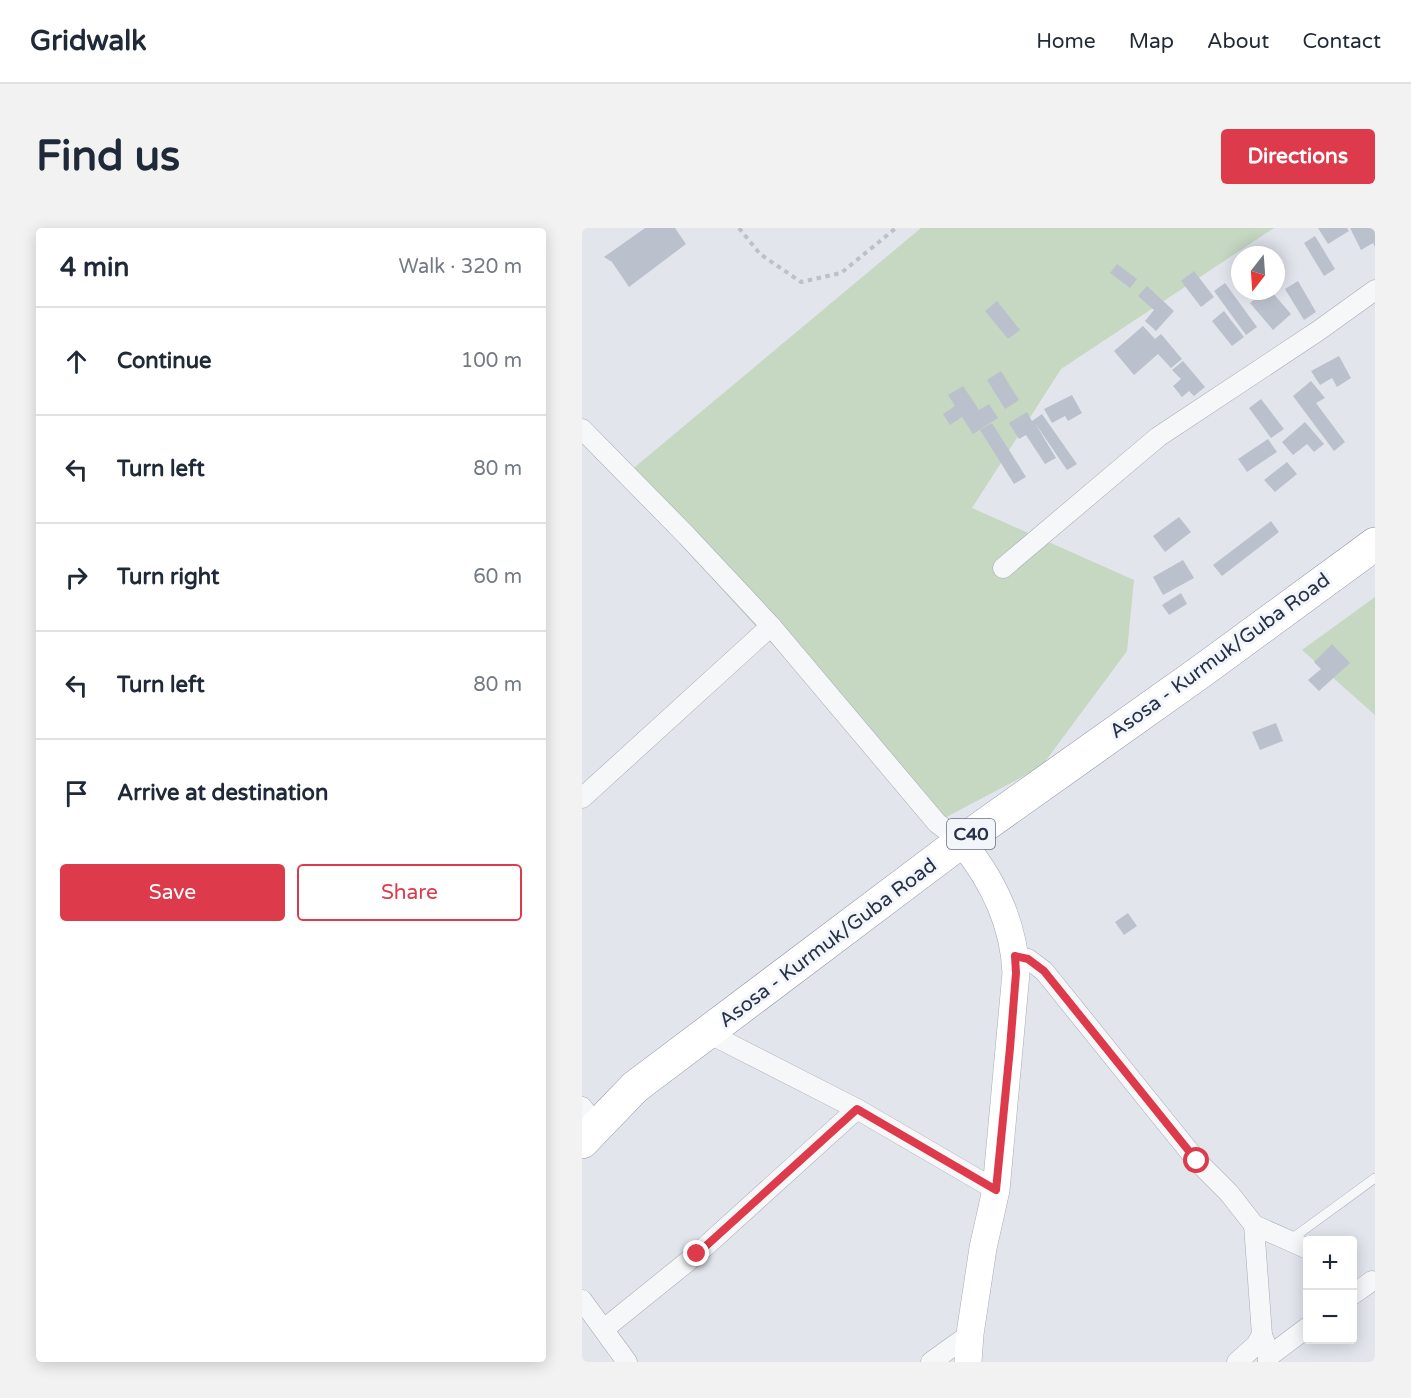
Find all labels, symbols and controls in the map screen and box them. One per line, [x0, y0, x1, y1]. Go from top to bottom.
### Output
text: Gridwalk [30, 24, 147, 58]
text: Home [1036, 29, 1096, 54]
text: Map [1129, 29, 1174, 54]
text: About [1207, 29, 1269, 54]
text: Contact [1302, 29, 1381, 54]
button: Directions [1221, 129, 1375, 184]
text: Find us [36, 131, 180, 182]
north arrow [1231, 246, 1285, 300]
text: 4 min [60, 252, 129, 283]
text: Walk · 320 m [399, 255, 522, 279]
icon: ahead [60, 345, 93, 378]
text: Continue [117, 348, 212, 374]
text: 100 m [461, 349, 522, 373]
icon: left [60, 453, 93, 486]
text: Turn left [117, 456, 205, 482]
text: 80 m [473, 457, 522, 481]
icon: right [60, 561, 93, 594]
text: Turn right [117, 564, 219, 590]
text: 60 m [473, 565, 522, 589]
street label: Asosa - Kurmuk/Guba Road [1105, 568, 1335, 744]
icon: left [60, 669, 93, 702]
text: Turn left [117, 672, 205, 698]
text: 80 m [473, 673, 522, 697]
icon: arrive [60, 777, 93, 810]
text: Arrive at destination [117, 780, 328, 806]
road number: C40 [947, 819, 995, 849]
street label: Asosa - Kurmuk/Guba Road [714, 853, 942, 1033]
button: Save [60, 864, 285, 921]
button: Share [297, 864, 522, 921]
route start [1183, 1147, 1209, 1173]
map controls [1303, 1236, 1357, 1344]
button: + [1303, 1236, 1357, 1290]
route end [683, 1240, 709, 1266]
button: − [1303, 1290, 1357, 1344]

